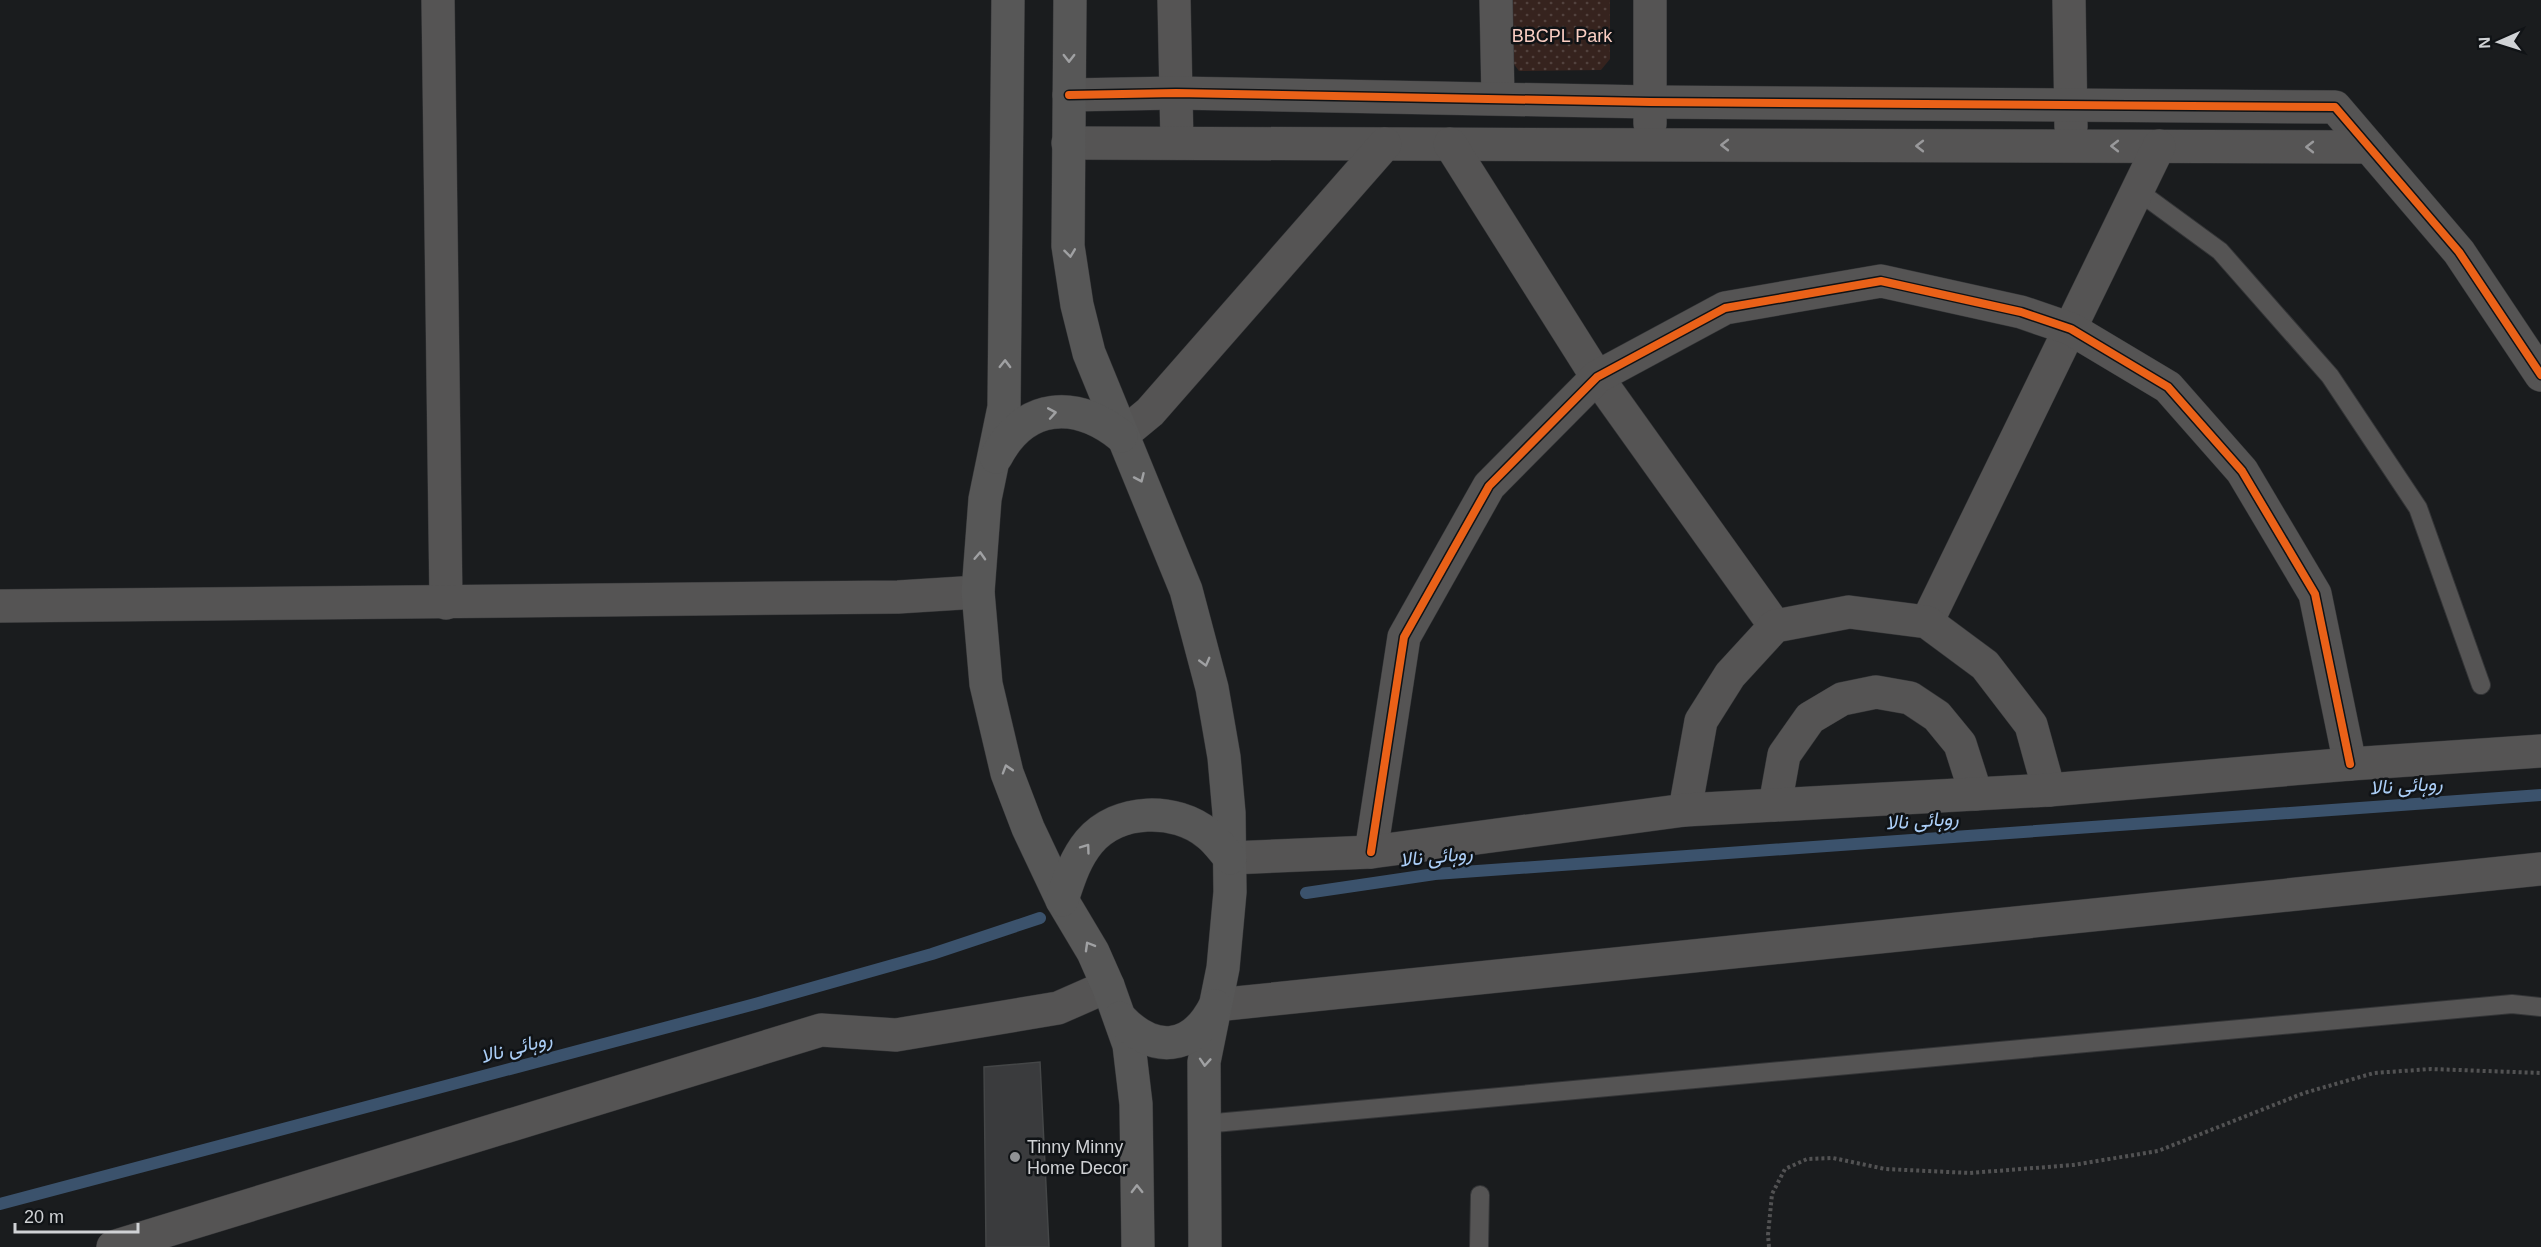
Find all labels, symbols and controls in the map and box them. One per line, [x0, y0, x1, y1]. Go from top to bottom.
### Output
north arrow [2469, 12, 2529, 72]
park label: BBCPL Park [1512, 26, 1613, 46]
text: N [2476, 37, 2493, 49]
one-way arrow [1063, 54, 1075, 63]
one-way arrow [1721, 139, 1730, 151]
one-way arrow [1916, 140, 1925, 152]
one-way arrow [2111, 140, 2120, 152]
one-way arrow [2306, 141, 2315, 153]
one-way arrow [1063, 249, 1075, 258]
one-way arrow [999, 359, 1011, 368]
one-way arrow [1047, 407, 1057, 420]
one-way arrow [1133, 472, 1145, 483]
one-way arrow [973, 552, 986, 561]
one-way arrow [1198, 656, 1210, 667]
one-way arrow [1002, 764, 1014, 775]
water label: روہائی نالا [2369, 771, 2444, 802]
water label: روہائی نالا [1885, 806, 1960, 837]
water label: روہائی نالا [1398, 841, 1474, 874]
one-way arrow [1079, 843, 1090, 854]
one-way arrow [1085, 941, 1096, 952]
water label: روہائی نالا [478, 1027, 555, 1070]
one-way arrow [1199, 1058, 1212, 1067]
place label: Tinny Minny Home Decor [1027, 1137, 1128, 1178]
marker: Tinny Minny Home Decor [1008, 1150, 1022, 1164]
one-way arrow [1131, 1184, 1143, 1193]
scale bar [15, 1196, 138, 1234]
text: 20 m [24, 1207, 64, 1227]

